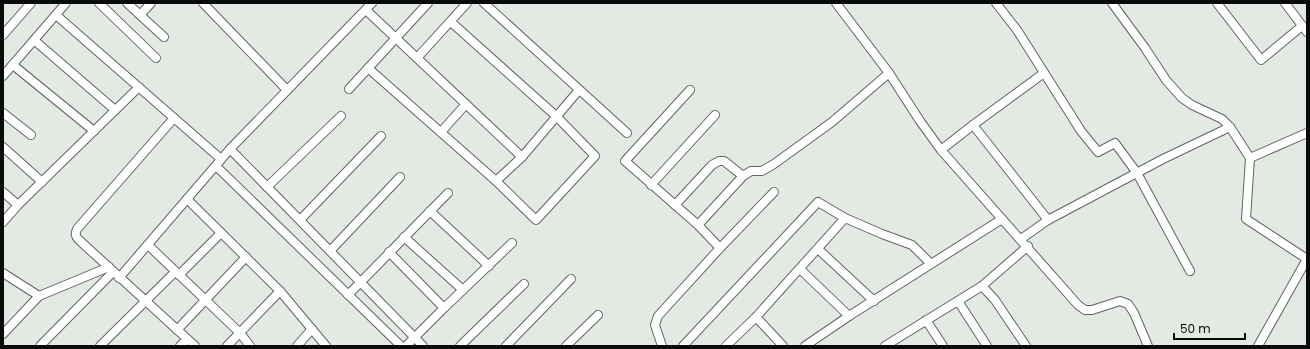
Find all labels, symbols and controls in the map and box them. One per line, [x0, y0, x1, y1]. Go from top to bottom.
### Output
scale bar [1174, 315, 1245, 341]
text: 50 m [1180, 320, 1211, 337]

